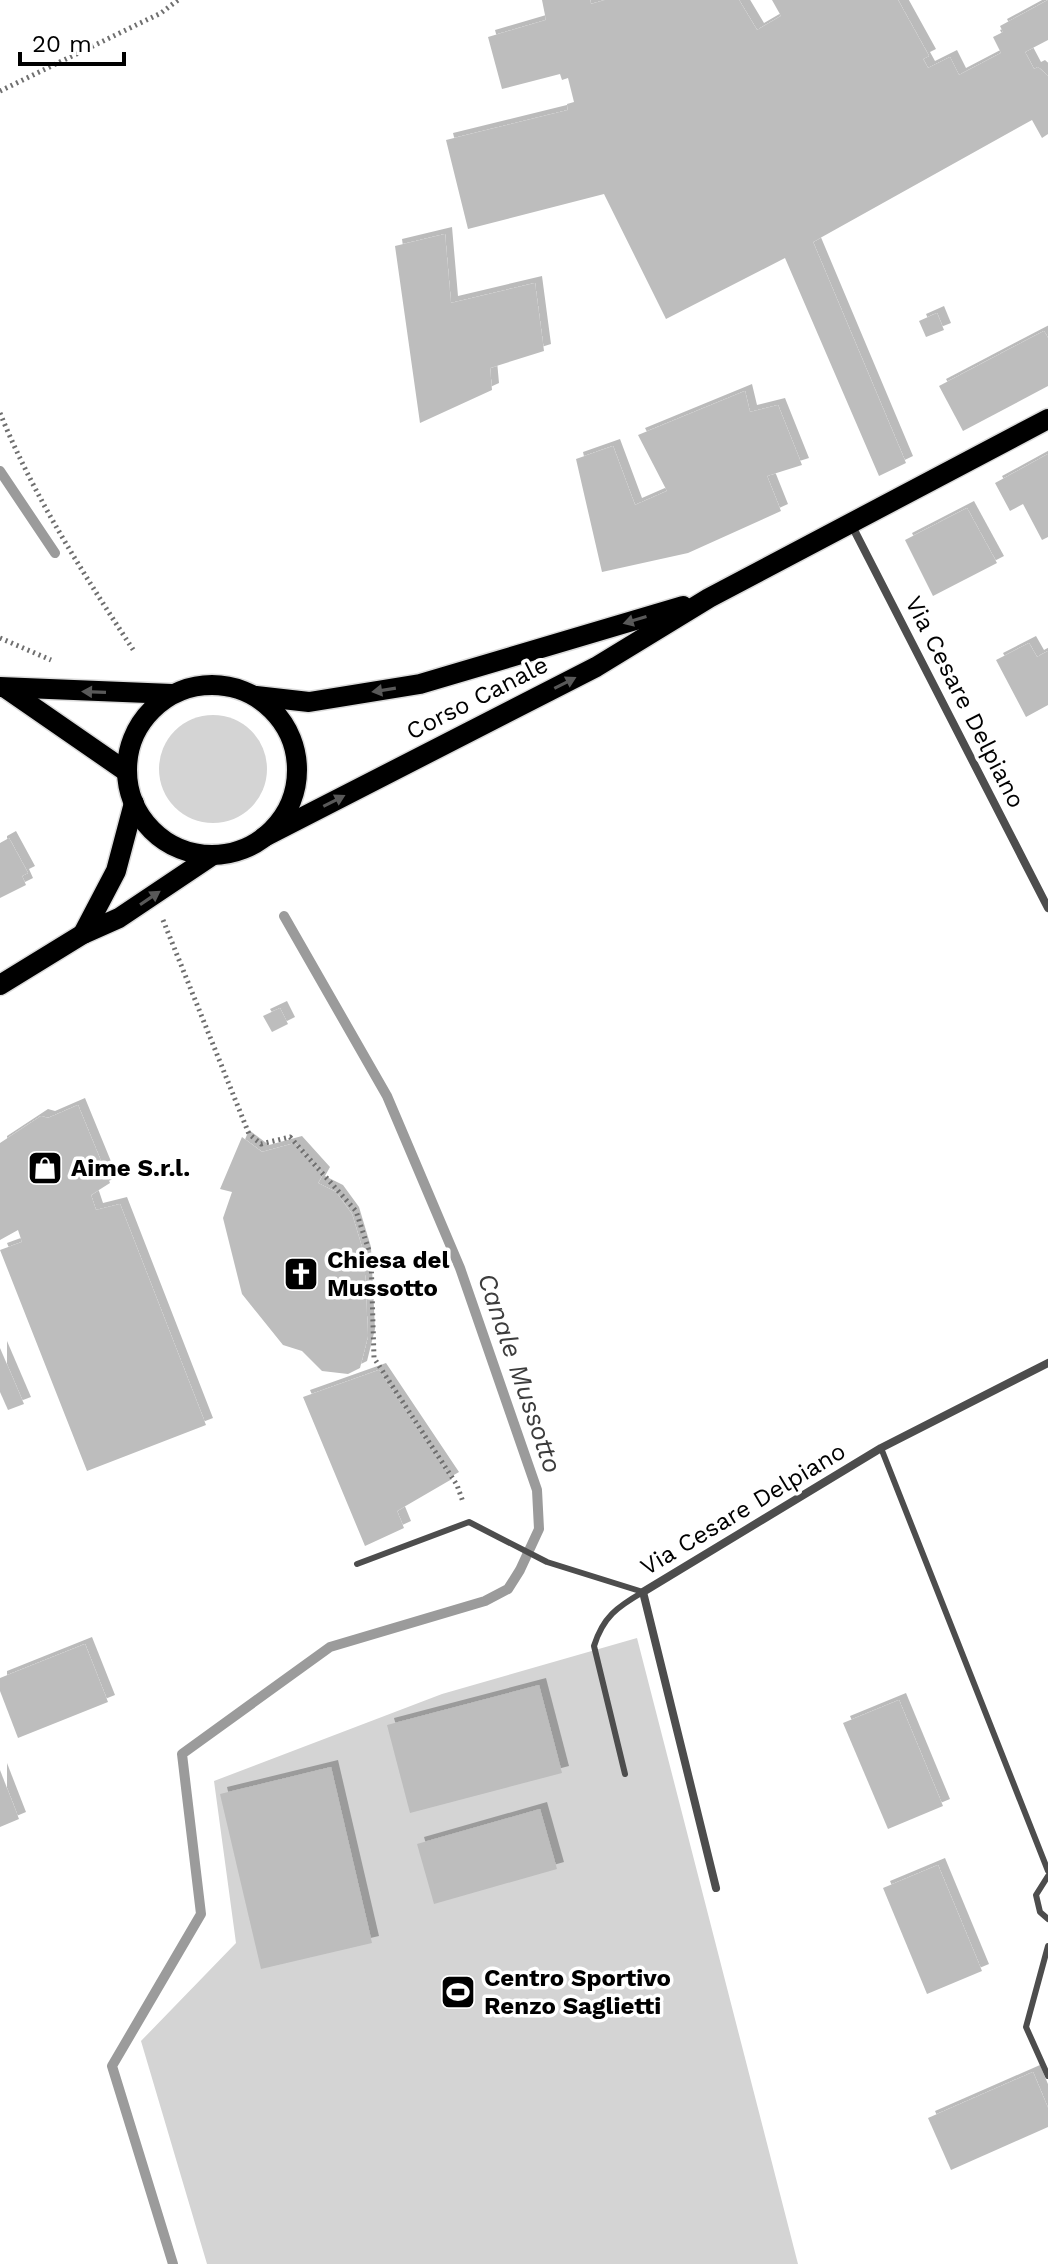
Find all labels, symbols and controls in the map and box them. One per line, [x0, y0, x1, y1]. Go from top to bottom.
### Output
scale bar [20, 16, 124, 66]
text: 20 m [32, 30, 92, 58]
street label: Via Cesare Delpiano [899, 591, 1031, 813]
one-way arrow [622, 614, 646, 627]
street label: Corso Canale [402, 650, 552, 746]
one-way arrow [554, 676, 577, 690]
one-way arrow [372, 684, 397, 697]
one-way arrow [81, 686, 106, 699]
one-way arrow [322, 795, 345, 808]
one-way arrow [139, 891, 160, 906]
shop icon: Aime S.r.l. [26, 1149, 64, 1187]
place label: Aime S.r.l. [71, 1154, 190, 1182]
place label: Chiesa del Mussotto [327, 1246, 449, 1302]
church icon: Chiesa del Mussotto [282, 1255, 320, 1293]
water label: Canale Mussotto [472, 1269, 568, 1477]
street label: Via Cesare Delpiano [636, 1437, 850, 1581]
place label: Centro Sportivo Renzo Saglietti [484, 1964, 671, 2020]
sports icon: Centro Sportivo Renzo Saglietti [439, 1973, 477, 2011]

